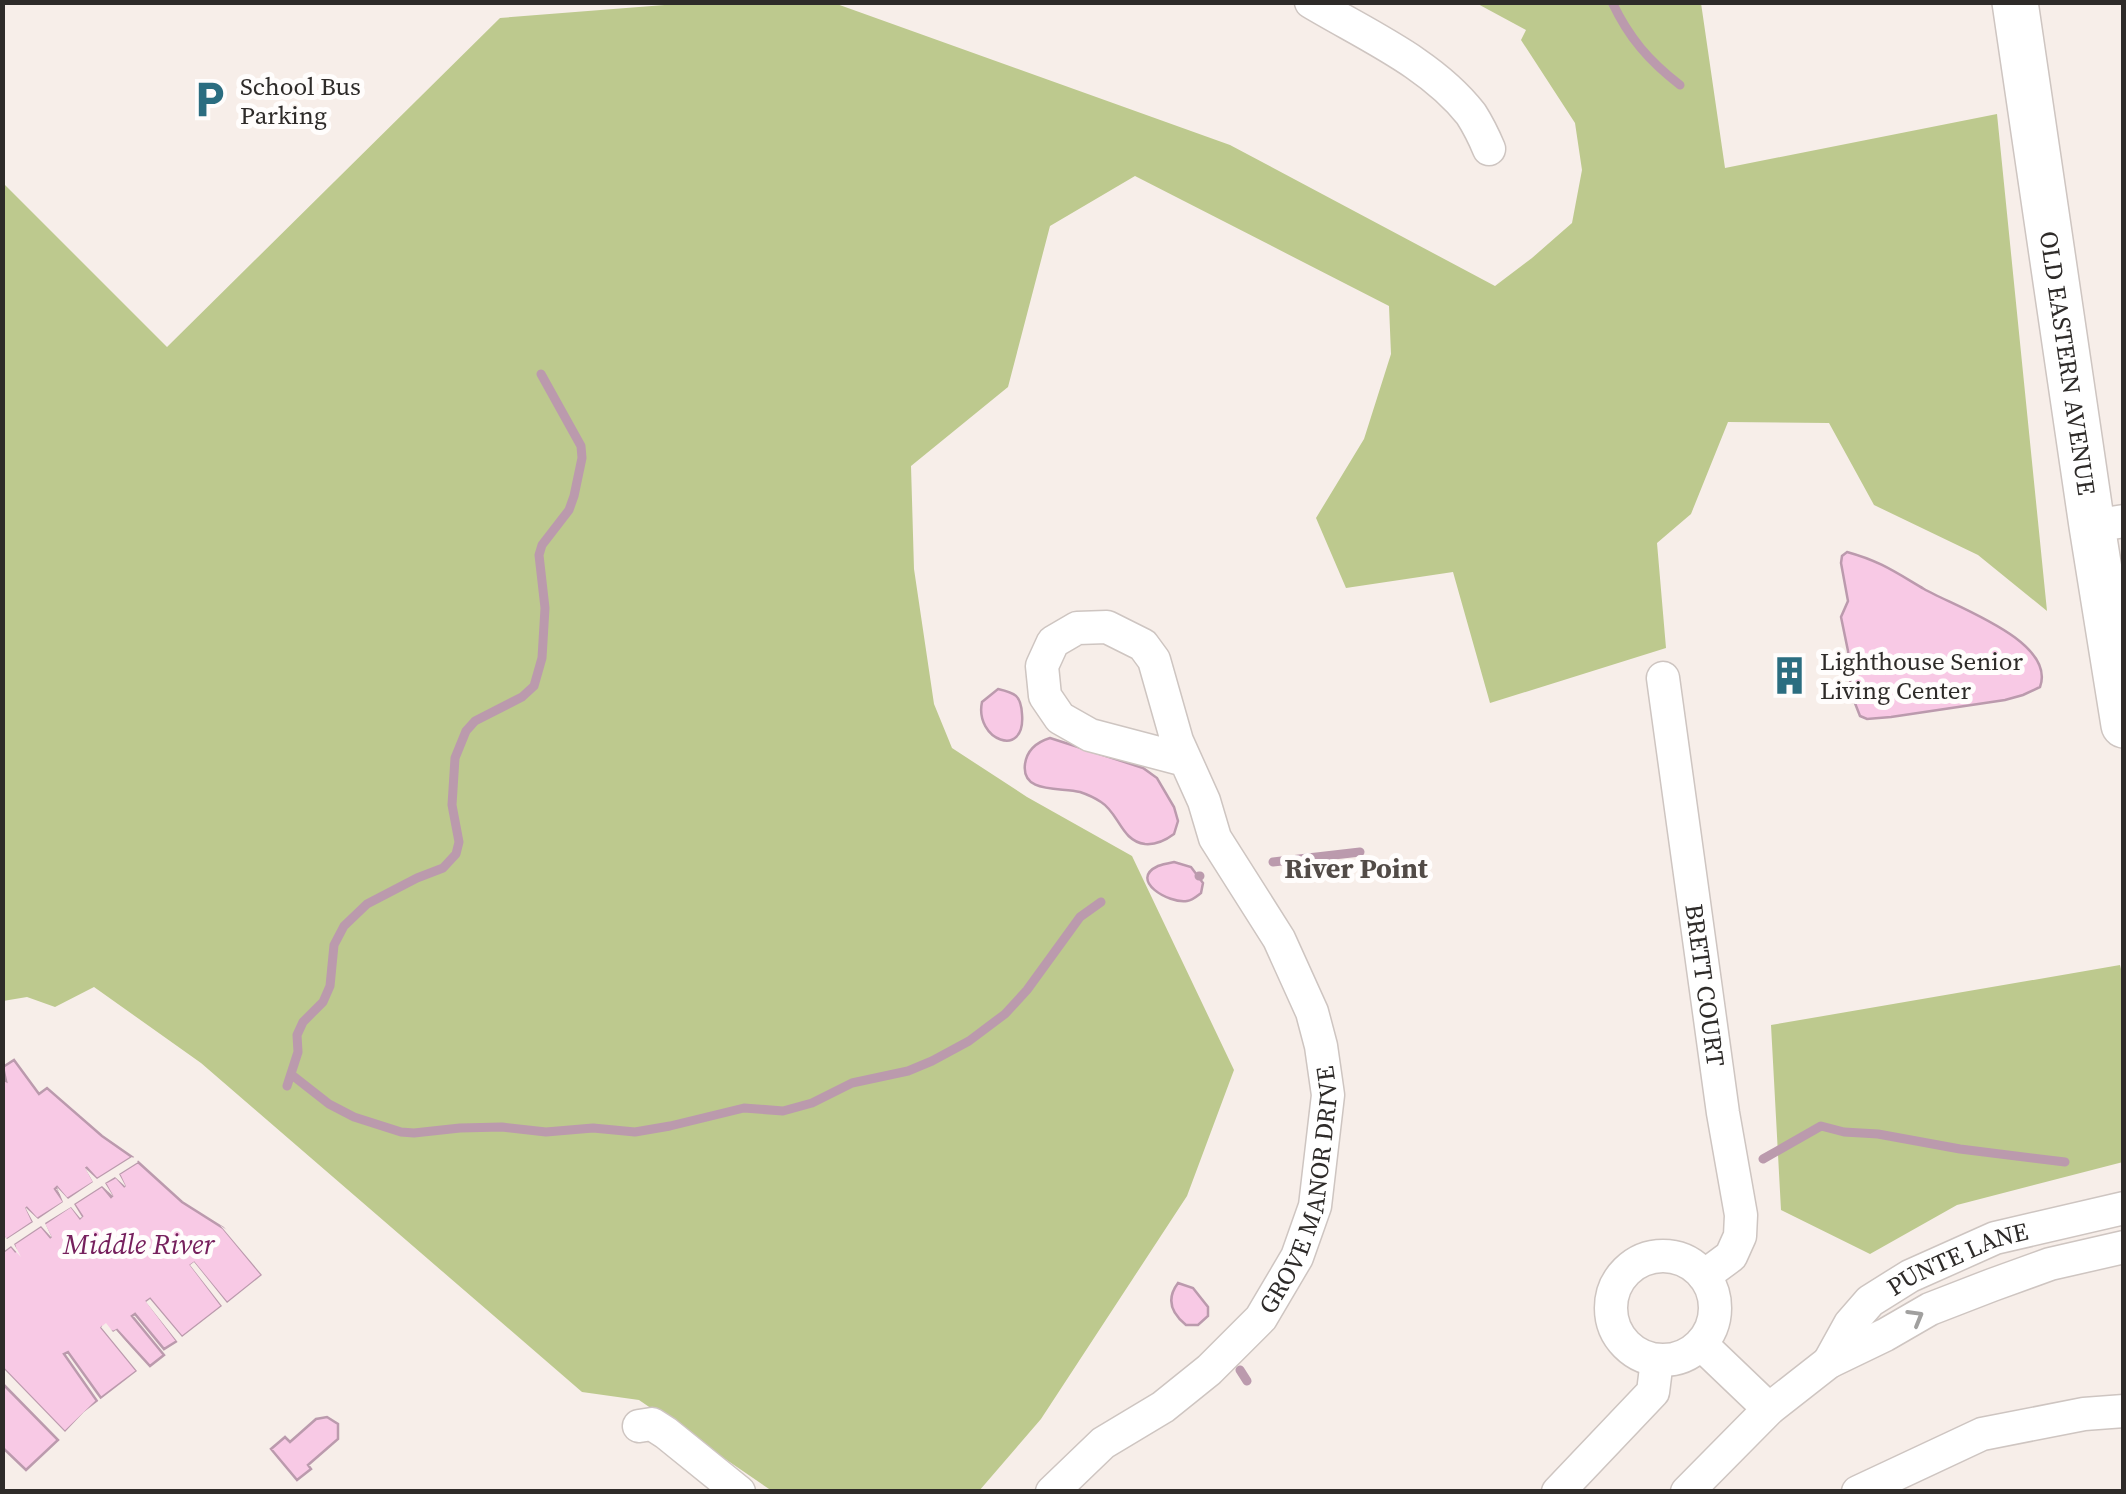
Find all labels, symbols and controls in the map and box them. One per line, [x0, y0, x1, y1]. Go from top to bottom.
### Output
place label: School Bus Parking [240, 69, 361, 132]
parking icon: School Bus Parking [189, 79, 231, 121]
street label: OLD EASTERN AVENUE [2032, 229, 2104, 497]
place label: Lighthouse Senior Living Center [1820, 644, 2023, 707]
building icon: Lighthouse Senior Living Center [1769, 654, 1811, 696]
district label: River Point [1284, 849, 1429, 887]
street label: BRETT COURT [1677, 902, 1733, 1068]
street label: GROVE MANOR DRIVE [1250, 1064, 1345, 1320]
street label: PUNTE LANE [1880, 1214, 2031, 1303]
water label: Middle River [62, 1225, 215, 1263]
one-way arrow [1905, 1310, 1923, 1330]

